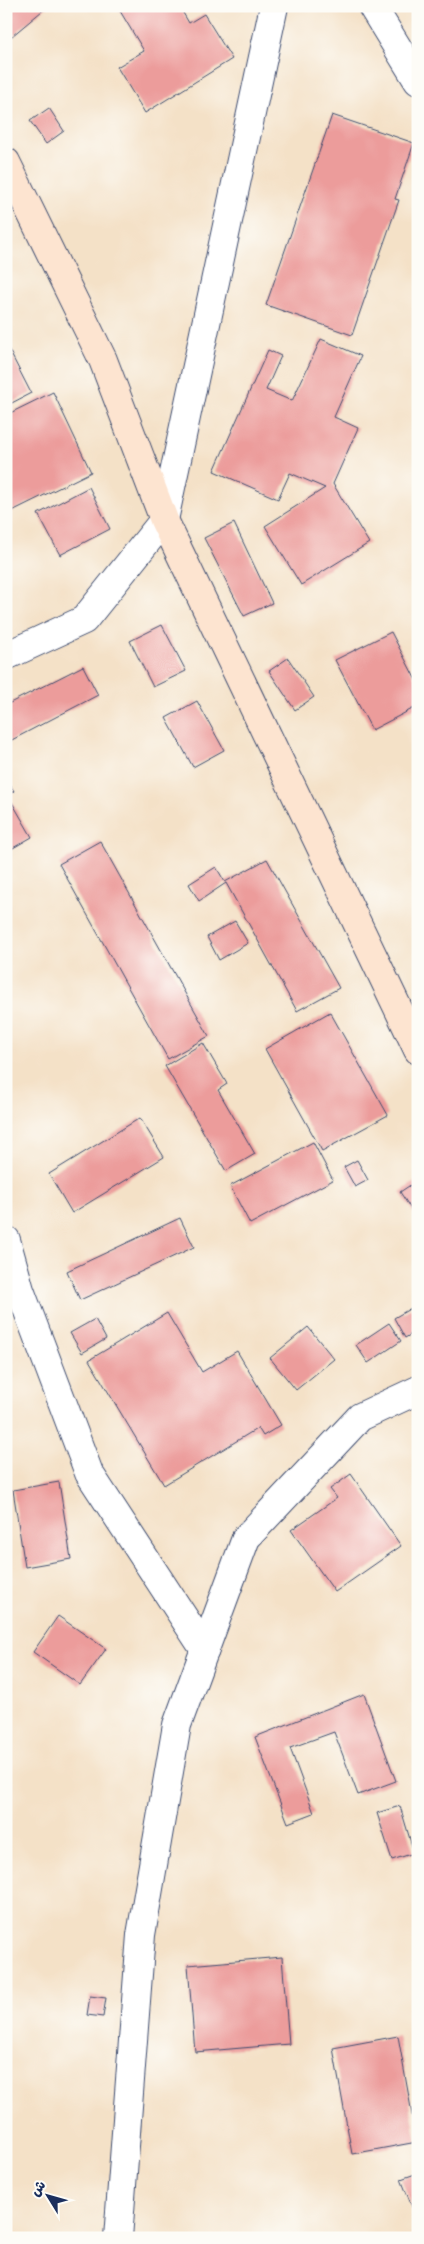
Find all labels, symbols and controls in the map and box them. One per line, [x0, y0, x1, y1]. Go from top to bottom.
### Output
north arrow [22, 2172, 72, 2222]
text: ش [26, 2177, 49, 2200]

